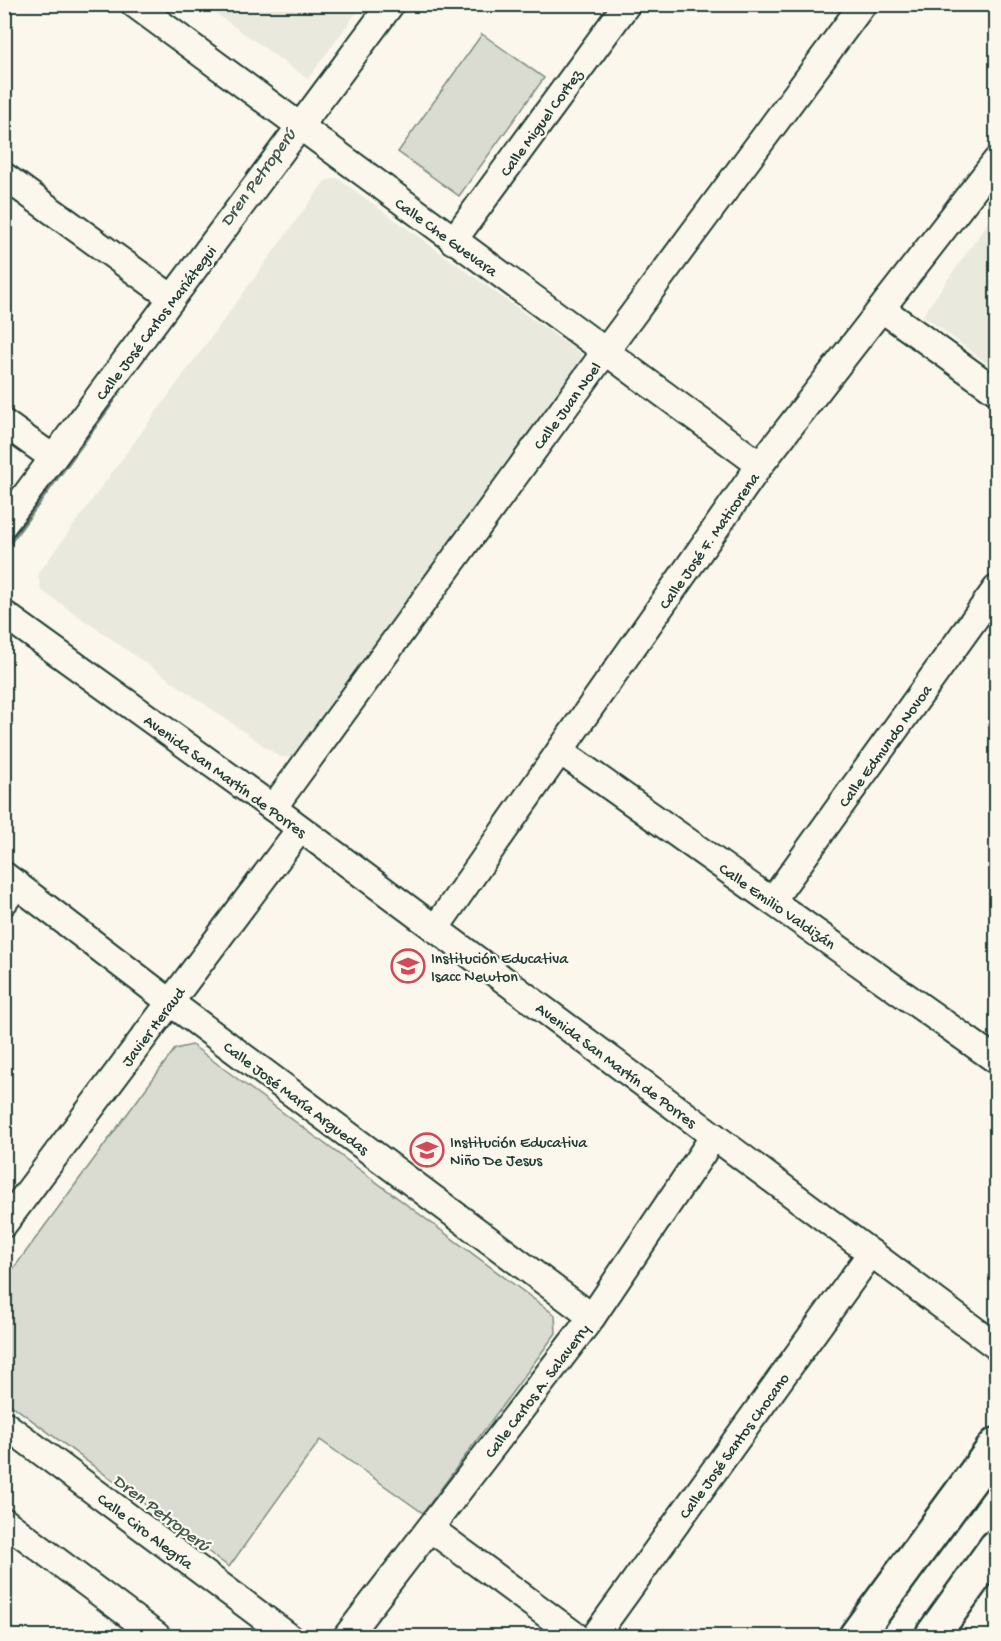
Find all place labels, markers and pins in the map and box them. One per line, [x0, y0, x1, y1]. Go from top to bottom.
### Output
school or university icon: Institución Educativa Isacc Newton [390, 948, 426, 984]
place label: Institución Educativa Isacc Newton [431, 951, 569, 988]
school or university icon: Institución Educativa Niño De Jesus [409, 1132, 445, 1168]
place label: Institución Educativa Niño De Jesus [450, 1135, 588, 1172]

